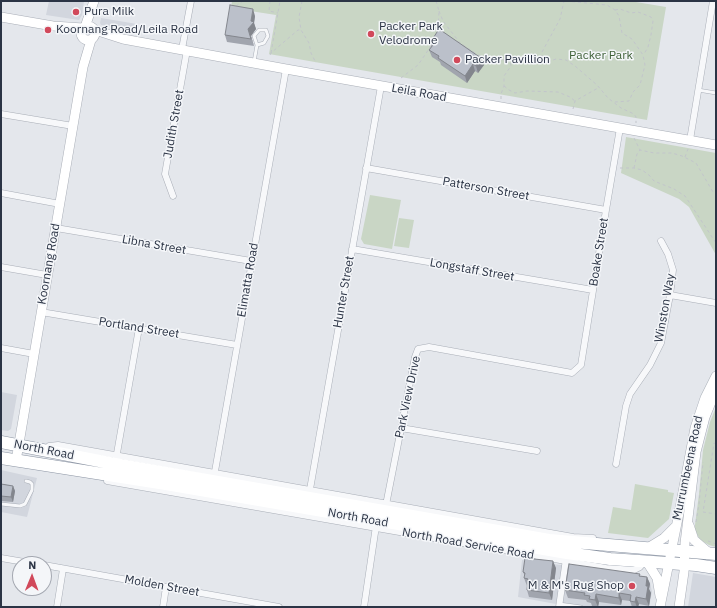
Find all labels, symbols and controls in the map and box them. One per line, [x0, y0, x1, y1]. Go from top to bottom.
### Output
place label: Pura Milk [84, 5, 134, 19]
marker: Pura Milk [71, 7, 81, 17]
place label: Packer Park Velodrome [379, 20, 443, 48]
place label: Koornang Road/Leila Road [56, 23, 198, 37]
marker: Koornang Road/Leila Road [43, 25, 53, 35]
marker: Packer Park Velodrome [366, 29, 376, 39]
park label: Packer Park [569, 49, 633, 63]
place label: Packer Pavillion [465, 53, 550, 67]
marker: Packer Pavillion [452, 55, 462, 65]
street label: Leila Road [390, 81, 448, 105]
street label: Judith Street [161, 88, 187, 160]
street label: Patterson Street [441, 174, 531, 204]
street label: Boake Street [586, 217, 612, 287]
street label: Koornang Road [35, 222, 63, 306]
street label: Libna Street [121, 232, 187, 258]
street label: Elimatta Road [234, 242, 262, 318]
street label: Hunter Street [331, 255, 357, 329]
street label: Longstaff Street [429, 255, 515, 285]
street label: Winston Way [652, 272, 678, 344]
street label: Portland Street [98, 315, 180, 341]
street label: Park View Drive [392, 354, 424, 440]
street label: Murrumbeena Road [670, 414, 706, 522]
street label: North Road [13, 437, 75, 463]
street label: North Road [327, 506, 389, 530]
street label: North Road Service Road [401, 525, 535, 563]
north arrow [12, 556, 52, 596]
text: N [28, 558, 36, 572]
street label: Molden Street [123, 572, 201, 600]
place label: M & M's Rug Shop [528, 579, 624, 593]
marker: M & M's Rug Shop [627, 581, 637, 591]

